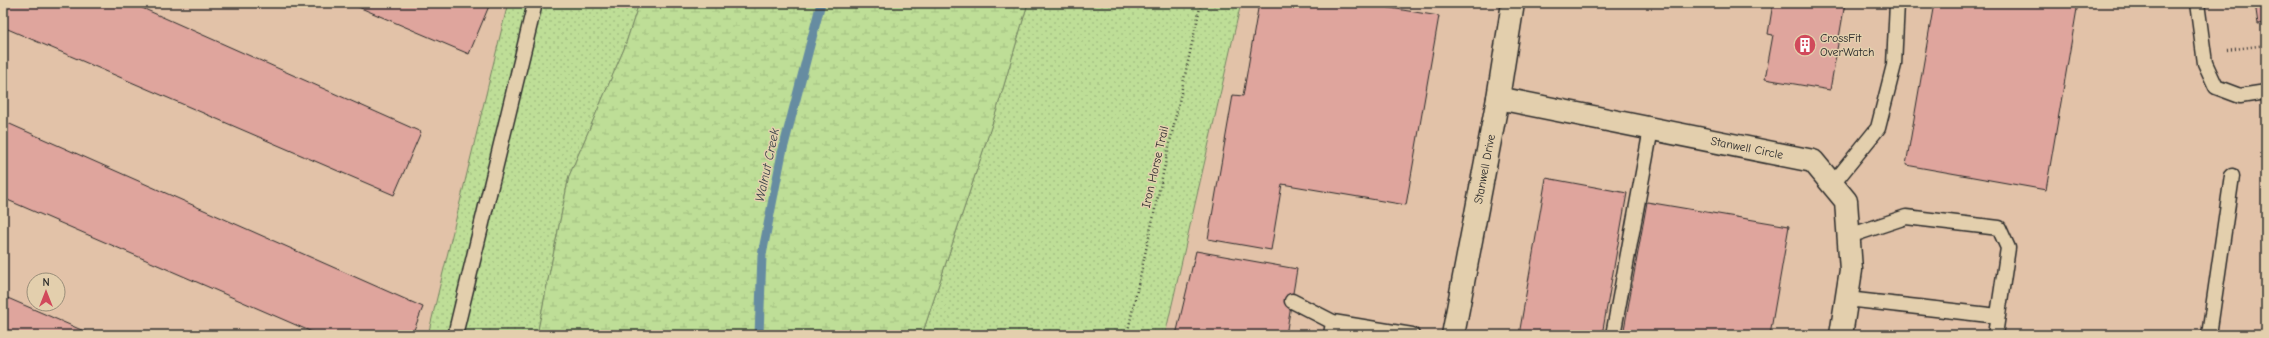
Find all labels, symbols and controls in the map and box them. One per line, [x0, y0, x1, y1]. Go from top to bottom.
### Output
place label: CrossFit OverWatch [1820, 31, 1874, 59]
building icon: CrossFit OverWatch [1792, 32, 1818, 58]
street label: Iron Horse Trail [1139, 125, 1171, 209]
water label: Walnut Creek [752, 126, 782, 203]
street label: Stanwell Drive [1471, 133, 1498, 205]
street label: Stanwell Circle [1710, 134, 1785, 162]
north arrow [26, 272, 66, 312]
text: N [42, 276, 50, 289]

